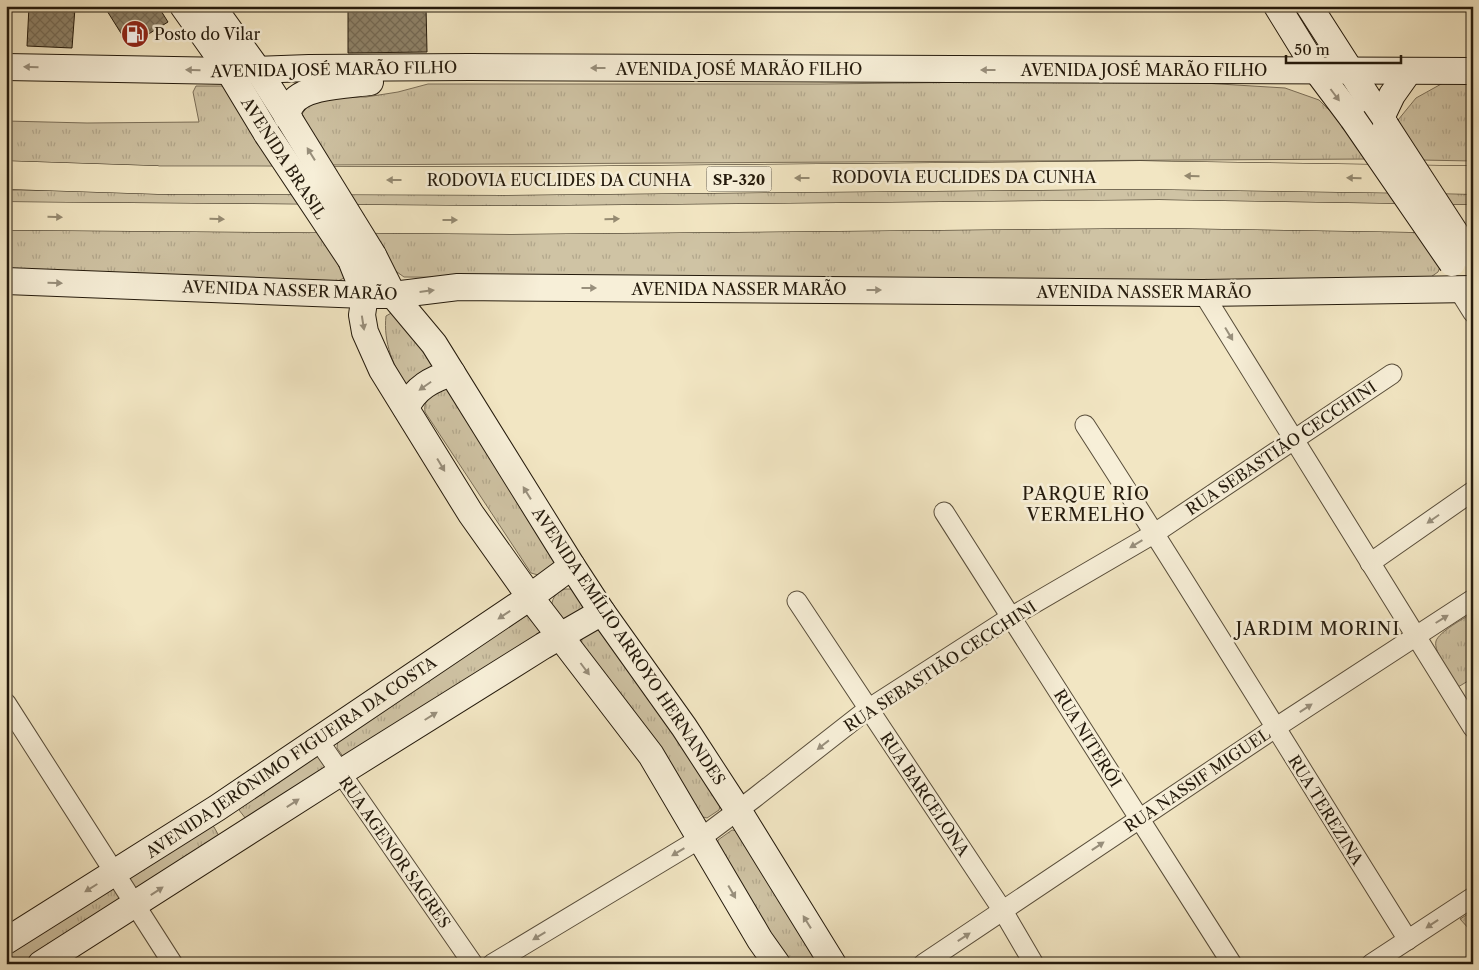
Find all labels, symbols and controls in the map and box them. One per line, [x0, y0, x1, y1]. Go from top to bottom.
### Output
fuel station icon: Posto do Vilar [120, 19, 150, 49]
place label: Posto do Vilar [154, 24, 260, 44]
scale bar [1286, 32, 1402, 64]
text: 50 m [1294, 40, 1330, 59]
street label: AVENIDA JOSÉ MARÃO FILHO [210, 56, 457, 81]
street label: AVENIDA JOSÉ MARÃO FILHO [615, 58, 862, 79]
street label: AVENIDA JOSÉ MARÃO FILHO [1020, 59, 1267, 80]
one-way arrow [23, 63, 39, 71]
one-way arrow [590, 64, 606, 72]
one-way arrow [185, 66, 201, 74]
one-way arrow [980, 66, 996, 74]
one-way arrow [1330, 88, 1340, 102]
street label: AVENIDA BRASIL [237, 93, 331, 223]
one-way arrow [306, 148, 315, 161]
road number: SP-320 [706, 166, 772, 192]
street label: RODOVIA EUCLIDES DA CUNHA [832, 167, 1097, 187]
street label: RODOVIA EUCLIDES DA CUNHA [427, 170, 692, 190]
one-way arrow [1183, 172, 1199, 180]
one-way arrow [793, 174, 809, 182]
one-way arrow [1346, 174, 1362, 182]
one-way arrow [386, 176, 402, 184]
one-way arrow [47, 213, 63, 221]
one-way arrow [210, 215, 226, 223]
one-way arrow [605, 215, 621, 223]
one-way arrow [442, 216, 458, 224]
street label: AVENIDA NASSER MARÃO [181, 275, 398, 304]
street label: AVENIDA NASSER MARÃO [630, 278, 847, 299]
one-way arrow [47, 279, 63, 287]
street label: AVENIDA NASSER MARÃO [1035, 281, 1252, 302]
one-way arrow [582, 284, 598, 292]
one-way arrow [867, 286, 883, 294]
one-way arrow [419, 287, 435, 295]
one-way arrow [360, 316, 368, 332]
one-way arrow [1224, 328, 1233, 341]
street label: RUA SEBASTIÃO CECCHINI [1181, 376, 1380, 519]
one-way arrow [418, 381, 432, 391]
one-way arrow [436, 459, 446, 472]
district label: PARQUE RIO VERMELHO [1022, 483, 1150, 526]
one-way arrow [522, 487, 531, 500]
street label: AVENIDA EMÍLIO ARROYO HERNANDES [528, 502, 730, 789]
one-way arrow [1426, 514, 1440, 524]
one-way arrow [1129, 539, 1142, 548]
street label: RUA SEBASTIÃO CECCHINI [839, 595, 1040, 736]
one-way arrow [497, 610, 510, 620]
one-way arrow [1436, 614, 1449, 623]
district label: JARDIM MORINI [1233, 618, 1400, 640]
street label: AVENIDA JERÔNIMO FIGUEIRA DA COSTA [141, 651, 441, 863]
one-way arrow [580, 662, 591, 675]
street label: RUA NITERÓI [1050, 685, 1126, 791]
one-way arrow [1300, 703, 1313, 712]
one-way arrow [424, 712, 437, 721]
street label: RUA NASSIF MIGUEL [1120, 723, 1274, 836]
street label: RUA BARCELONA [876, 728, 974, 861]
one-way arrow [816, 740, 829, 750]
street label: RUA TEREZINA [1284, 751, 1368, 870]
street label: RUA AGENOR SAGRES [335, 772, 455, 932]
one-way arrow [286, 798, 300, 807]
one-way arrow [1092, 841, 1105, 851]
one-way arrow [671, 847, 684, 856]
one-way arrow [85, 884, 98, 893]
one-way arrow [728, 885, 737, 899]
one-way arrow [150, 886, 163, 896]
one-way arrow [802, 916, 812, 929]
one-way arrow [1426, 919, 1439, 929]
one-way arrow [532, 931, 545, 940]
one-way arrow [957, 932, 970, 942]

